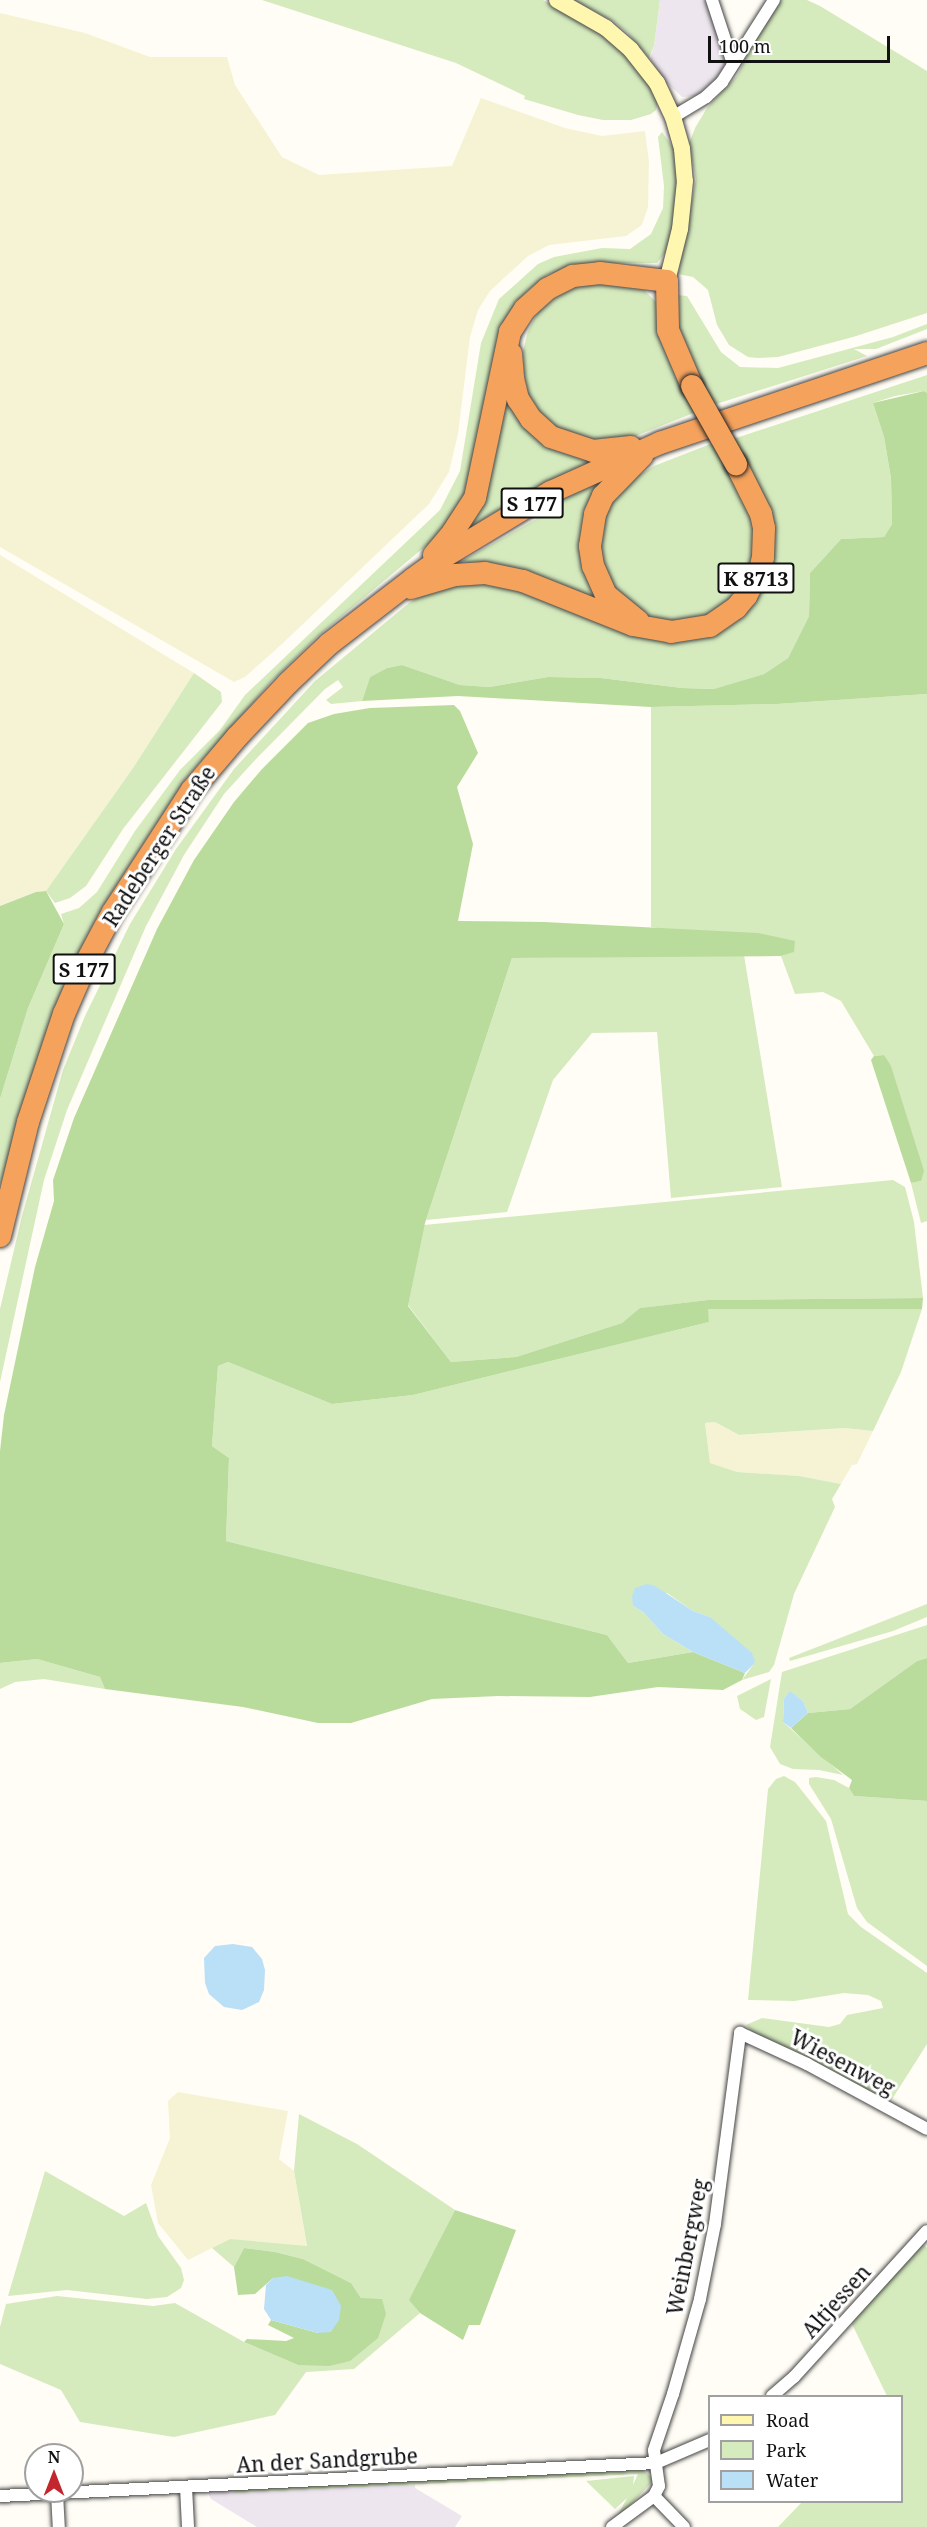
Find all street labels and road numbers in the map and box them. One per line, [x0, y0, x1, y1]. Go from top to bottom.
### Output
road number: S 177 [500, 486, 564, 520]
road number: K 8713 [717, 561, 795, 595]
street label: Radeberger Straße [98, 761, 220, 931]
road number: S 177 [52, 952, 116, 986]
street label: Wiesenweg [786, 2024, 900, 2100]
street label: Weinbergweg [661, 2177, 713, 2317]
street label: Altjessen [797, 2259, 875, 2343]
street label: An der Sandgrube [236, 2443, 418, 2477]

